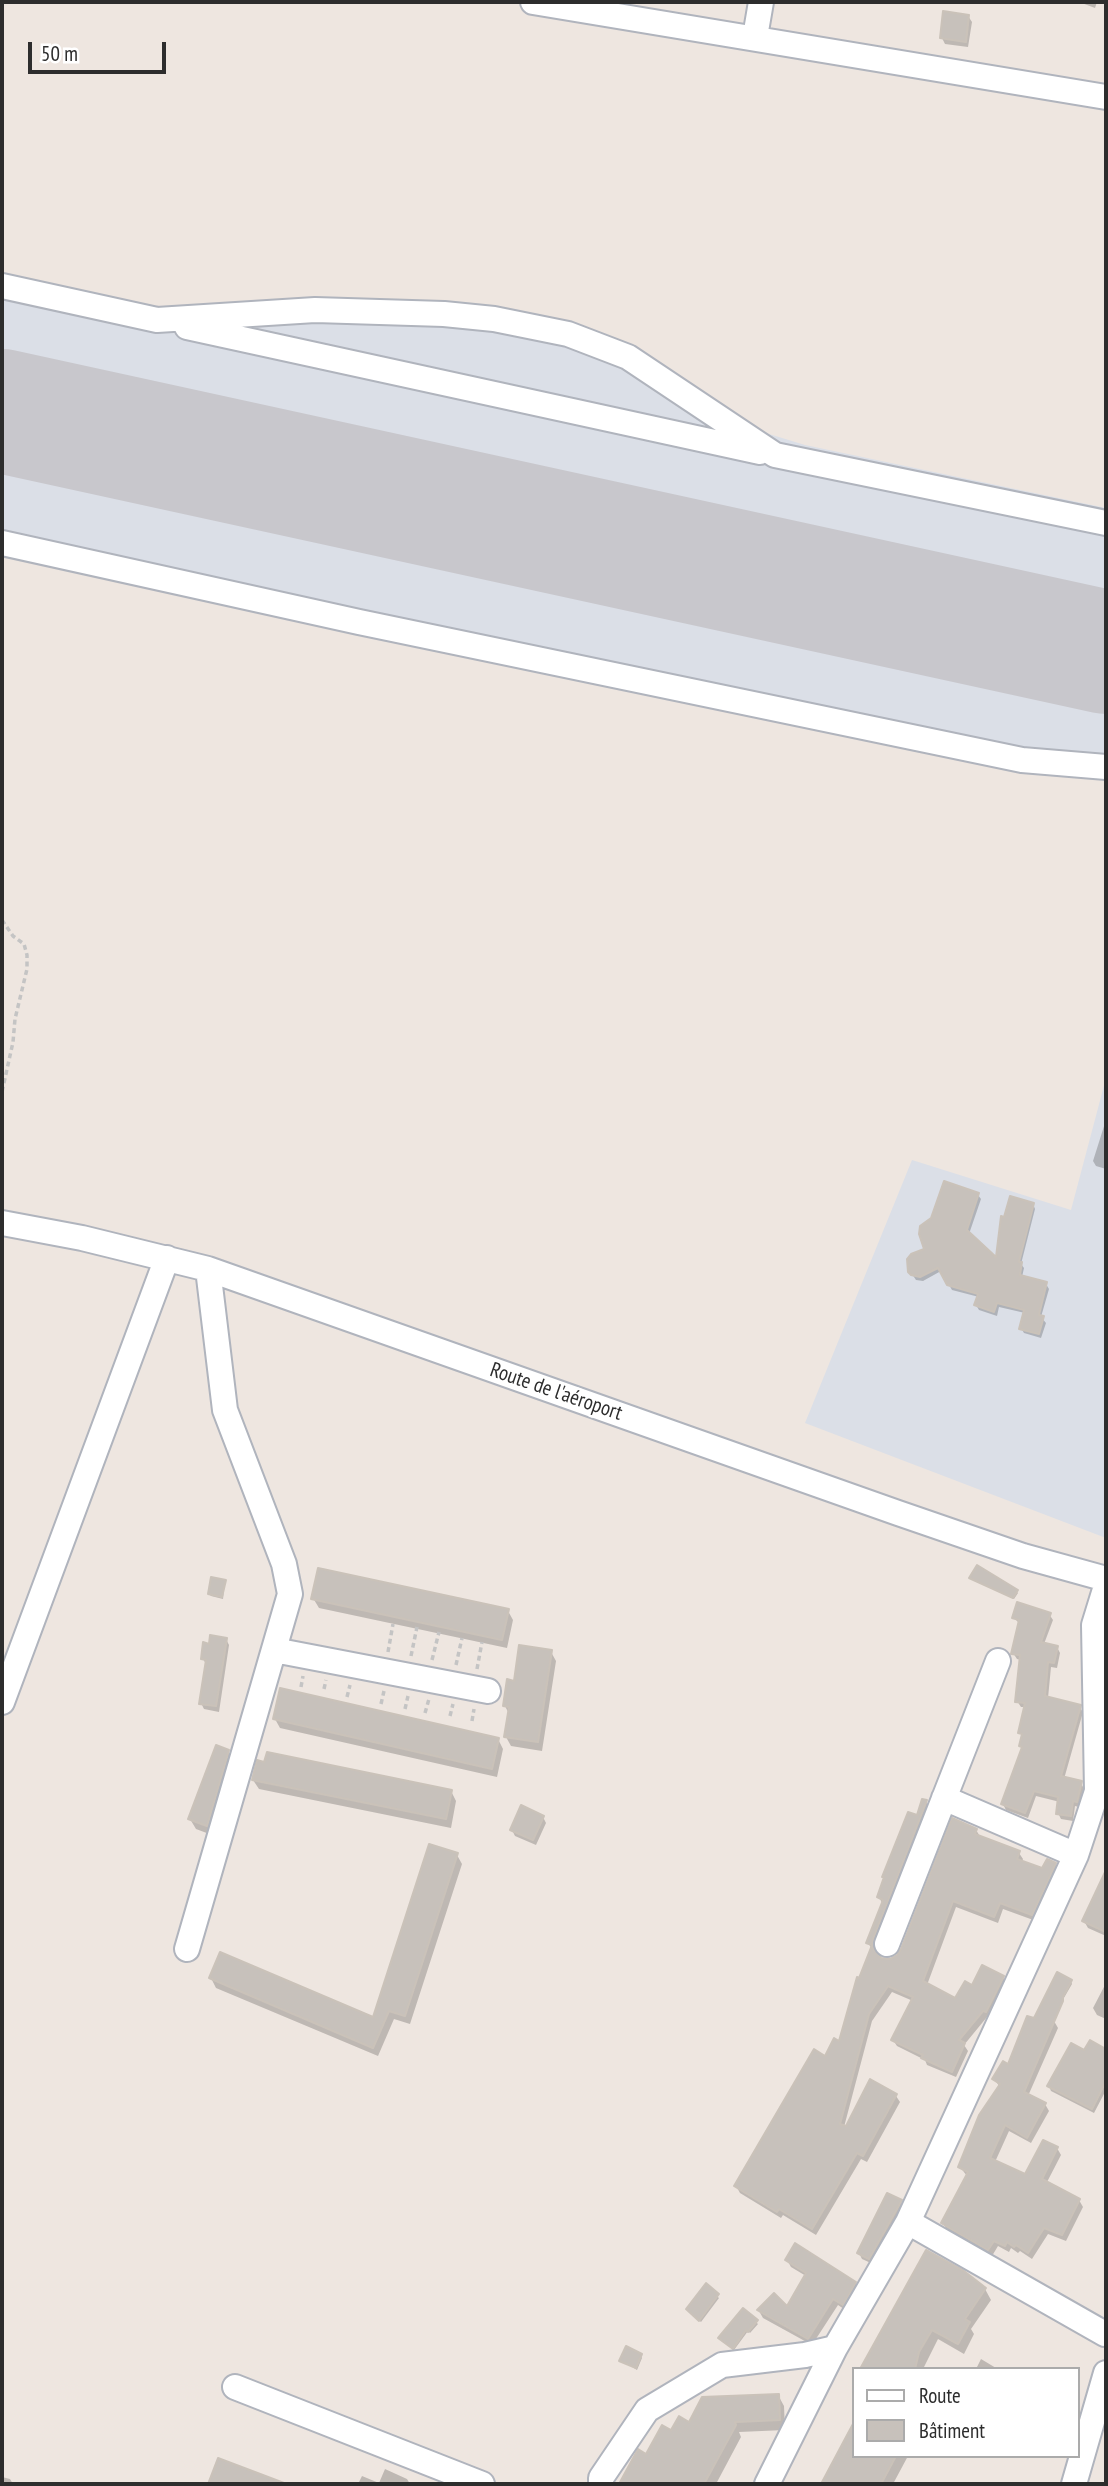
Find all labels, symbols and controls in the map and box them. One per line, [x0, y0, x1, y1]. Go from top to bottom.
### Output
scale bar [32, 28, 170, 72]
text: 50 m [41, 40, 78, 67]
street label: Route de l'aéroport [487, 1358, 625, 1426]
legend [852, 2367, 1080, 2458]
text: Route [919, 2382, 961, 2409]
text: Bâtiment [919, 2417, 985, 2444]

